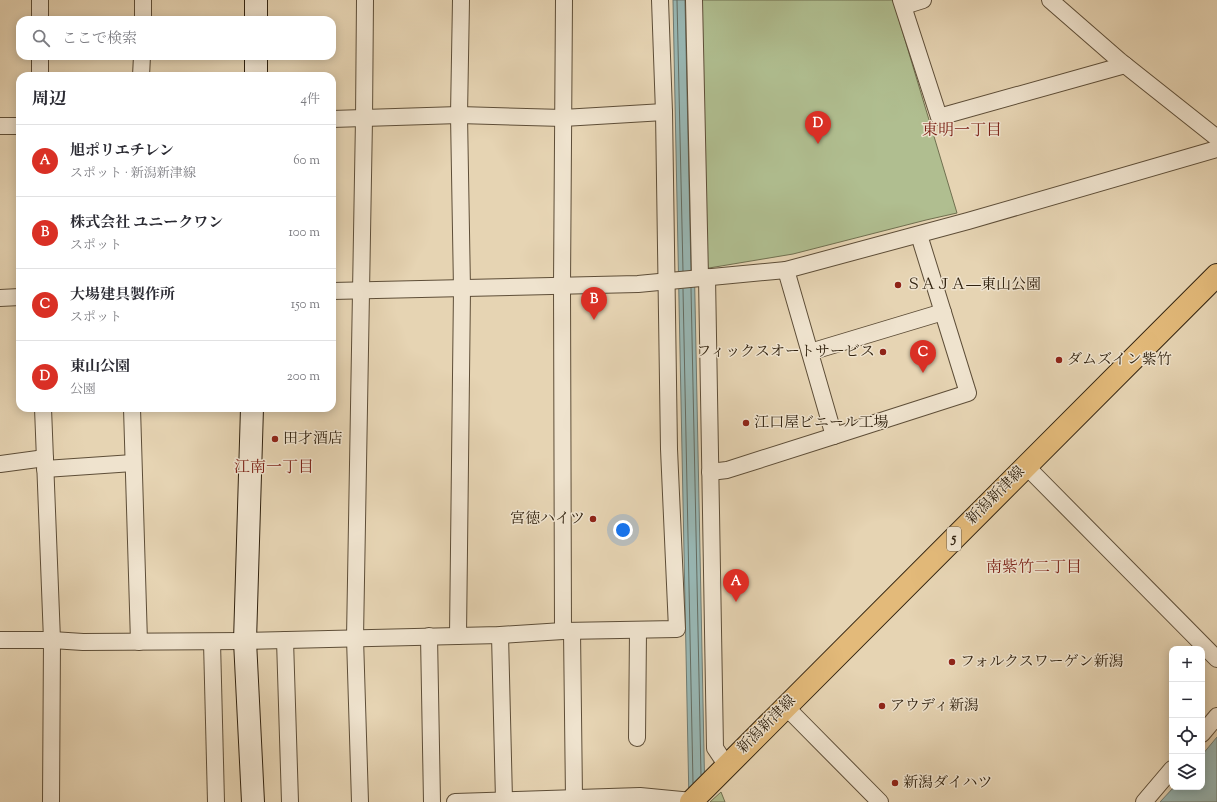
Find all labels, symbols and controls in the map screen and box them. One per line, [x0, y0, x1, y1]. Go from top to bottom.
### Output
search box [16, 16, 336, 60]
icon: search [30, 27, 52, 49]
text: ここで検索 [62, 29, 137, 50]
text: 周辺 [32, 88, 66, 112]
text: 4件 [300, 91, 320, 109]
pin: D [805, 111, 831, 144]
district label: 東明一丁目 [922, 120, 1002, 143]
text: 旭ポリエチレン [70, 141, 174, 162]
text: A [40, 152, 50, 170]
text: 60 m [293, 152, 320, 170]
text: スポット · 新潟新津線 [70, 165, 196, 183]
text: 株式会社 ユニークワン [70, 213, 223, 234]
text: B [41, 224, 49, 242]
text: 100 m [288, 224, 320, 242]
text: スポット [70, 237, 122, 255]
place label: ＳＡＪＡ―東山公園 [906, 275, 1041, 296]
marker: ＳＡＪＡ―東山公園 [893, 280, 903, 290]
text: 大場建具製作所 [70, 285, 175, 306]
pin: B [581, 287, 607, 320]
text: C [40, 296, 50, 314]
text: 150 m [291, 296, 320, 314]
text: スポット [70, 309, 122, 327]
pin: C [910, 340, 936, 373]
place label: フィックスオートサービス [696, 342, 875, 363]
marker: フィックスオートサービス [878, 347, 888, 357]
place label: ダムズイン紫竹 [1067, 350, 1172, 371]
marker: ダムズイン紫竹 [1054, 355, 1064, 365]
text: 東山公園 [70, 357, 130, 378]
text: D [40, 368, 50, 386]
text: 200 m [287, 368, 320, 386]
text: 公園 [70, 381, 96, 399]
place label: 江口屋ビニール工場 [754, 413, 889, 434]
marker: 江口屋ビニール工場 [741, 418, 751, 428]
place label: 田才酒店 [283, 429, 343, 450]
marker: 田才酒店 [270, 434, 280, 444]
district label: 江南一丁目 [234, 457, 314, 480]
street label: 新潟新津線 [962, 462, 1030, 530]
place label: 宮徳ハイツ [510, 509, 585, 530]
marker: 宮徳ハイツ [588, 514, 598, 524]
your location [613, 520, 633, 540]
road number: 5 [947, 527, 961, 551]
district label: 南紫竹二丁目 [986, 557, 1082, 580]
pin: A [723, 569, 749, 602]
map controls [1169, 646, 1205, 790]
button: + [1169, 646, 1205, 682]
place label: フォルクスワーゲン新潟 [960, 652, 1124, 673]
marker: フォルクスワーゲン新潟 [947, 657, 957, 667]
button: − [1169, 682, 1205, 718]
street label: 新潟新津線 [733, 691, 801, 759]
place label: アウディ新潟 [890, 696, 979, 717]
marker: アウディ新潟 [877, 701, 887, 711]
button: locate [1169, 718, 1205, 754]
button: layers [1169, 754, 1205, 790]
place label: 新潟ダイハツ [903, 773, 992, 794]
marker: 新潟ダイハツ [890, 778, 900, 788]

